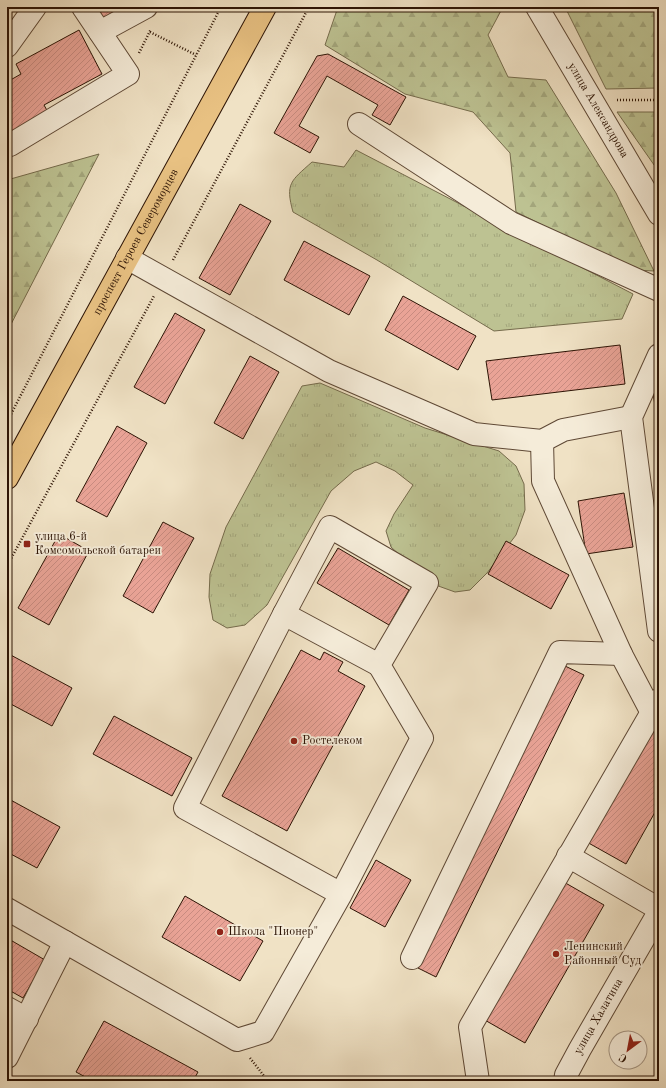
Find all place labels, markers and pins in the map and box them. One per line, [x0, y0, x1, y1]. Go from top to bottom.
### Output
place label: улица 6-й Комсомольской батареи [35, 531, 161, 557]
marker: улица 6-й Комсомольской батареи [22, 539, 32, 549]
place label: Ростелеком [302, 735, 362, 747]
marker: Ростелеком [289, 736, 299, 746]
place label: Школа "Пионер" [228, 926, 318, 938]
marker: Школа "Пионер" [215, 927, 225, 937]
place label: Ленинский Районный Суд [564, 941, 641, 967]
marker: Ленинский Районный Суд [551, 949, 561, 959]

